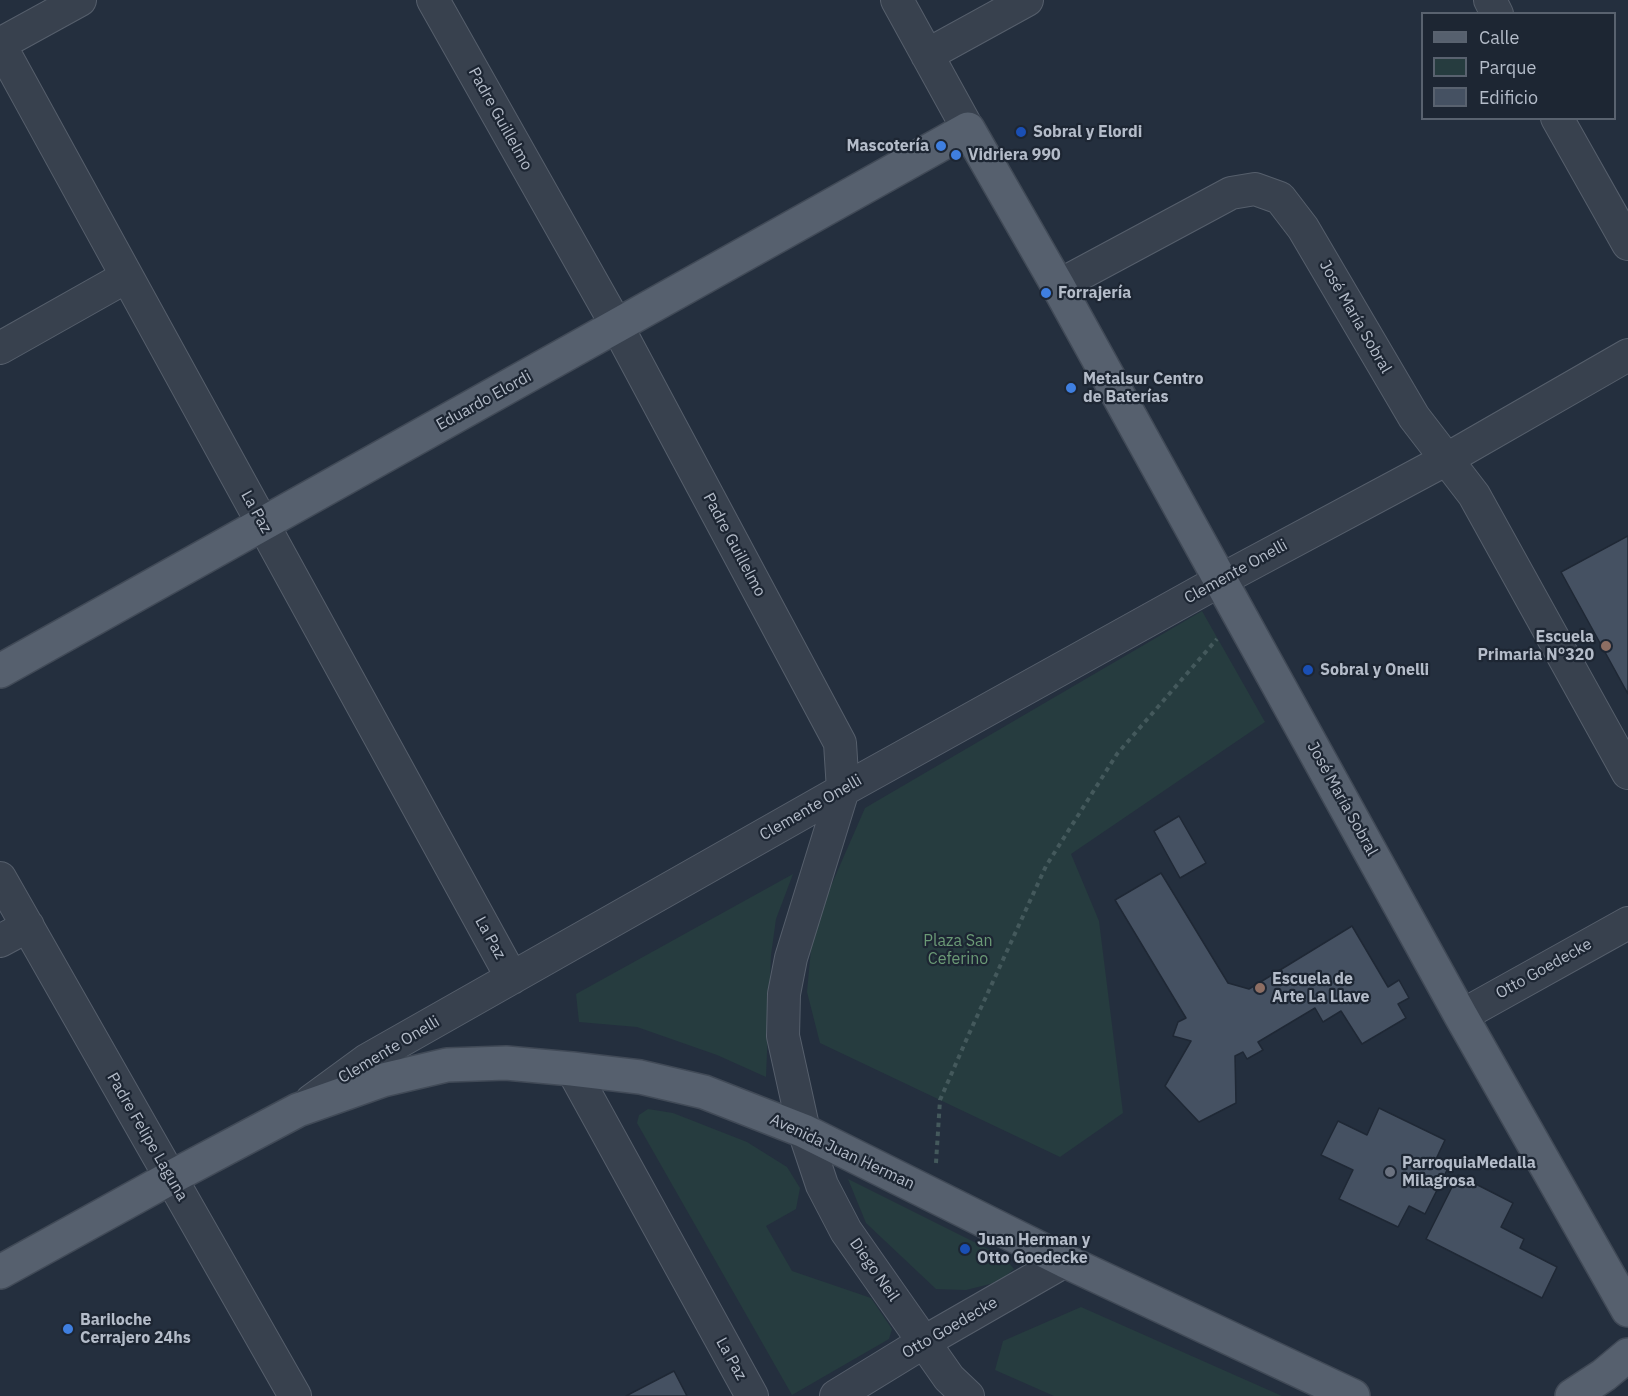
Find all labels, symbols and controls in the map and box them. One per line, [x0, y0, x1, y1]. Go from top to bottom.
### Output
legend [1421, 12, 1616, 120]
text: Calle [1479, 26, 1519, 49]
text: Parque [1479, 56, 1536, 79]
street label: Padre Guillelmo [464, 64, 536, 174]
text: Edificio [1479, 86, 1538, 109]
place label: Sobral y Elordi [1033, 122, 1142, 142]
marker: Sobral y Elordi [1014, 125, 1028, 139]
place label: Mascotería [846, 136, 929, 156]
marker: Mascotería [934, 139, 948, 153]
place label: Vidriera 990 [968, 145, 1061, 165]
marker: Vidriera 990 [949, 148, 963, 162]
street label: José María Sobral [1315, 257, 1395, 377]
place label: Forrajería [1058, 283, 1131, 303]
marker: Forrajería [1039, 286, 1053, 300]
street label: Eduardo Elordi [433, 367, 535, 435]
place label: Metalsur Centro de Baterías [1083, 369, 1203, 407]
marker: Metalsur Centro de Baterías [1064, 381, 1078, 395]
street label: La Paz [236, 487, 276, 537]
street label: Padre Guillelmo [699, 490, 769, 600]
street label: Clemente Onelli [1181, 536, 1291, 608]
place label: Escuela Primaria N°320 [1477, 627, 1594, 665]
marker: Escuela Primaria N°320 [1599, 639, 1613, 653]
place label: Sobral y Onelli [1320, 660, 1429, 680]
marker: Sobral y Onelli [1301, 663, 1315, 677]
street label: José María Sobral [1303, 739, 1381, 859]
street label: Clemente Onelli [756, 771, 866, 845]
street label: La Paz [470, 913, 510, 963]
park label: Plaza San Ceferino [923, 931, 993, 969]
street label: Otto Goedecke [1493, 935, 1595, 1003]
place label: Escuela de Arte La Llave [1272, 969, 1369, 1007]
marker: Escuela de Arte La Llave [1253, 981, 1267, 995]
street label: Clemente Onelli [335, 1012, 443, 1088]
street label: Padre Felipe Laguna [102, 1069, 192, 1205]
street label: Avenida Juan Herman [767, 1110, 917, 1194]
place label: ParroquiaMedalla Milagrosa [1402, 1153, 1536, 1191]
marker: ParroquiaMedalla Milagrosa [1383, 1165, 1397, 1179]
place label: Juan Herman y Otto Goedecke [977, 1230, 1090, 1268]
street label: Diego Neil [845, 1235, 903, 1305]
marker: Juan Herman y Otto Goedecke [958, 1242, 972, 1256]
street label: Otto Goedecke [899, 1293, 1001, 1363]
place label: Bariloche Cerrajero 24hs [80, 1310, 191, 1348]
marker: Bariloche Cerrajero 24hs [61, 1322, 75, 1336]
street label: La Paz [711, 1334, 751, 1384]

